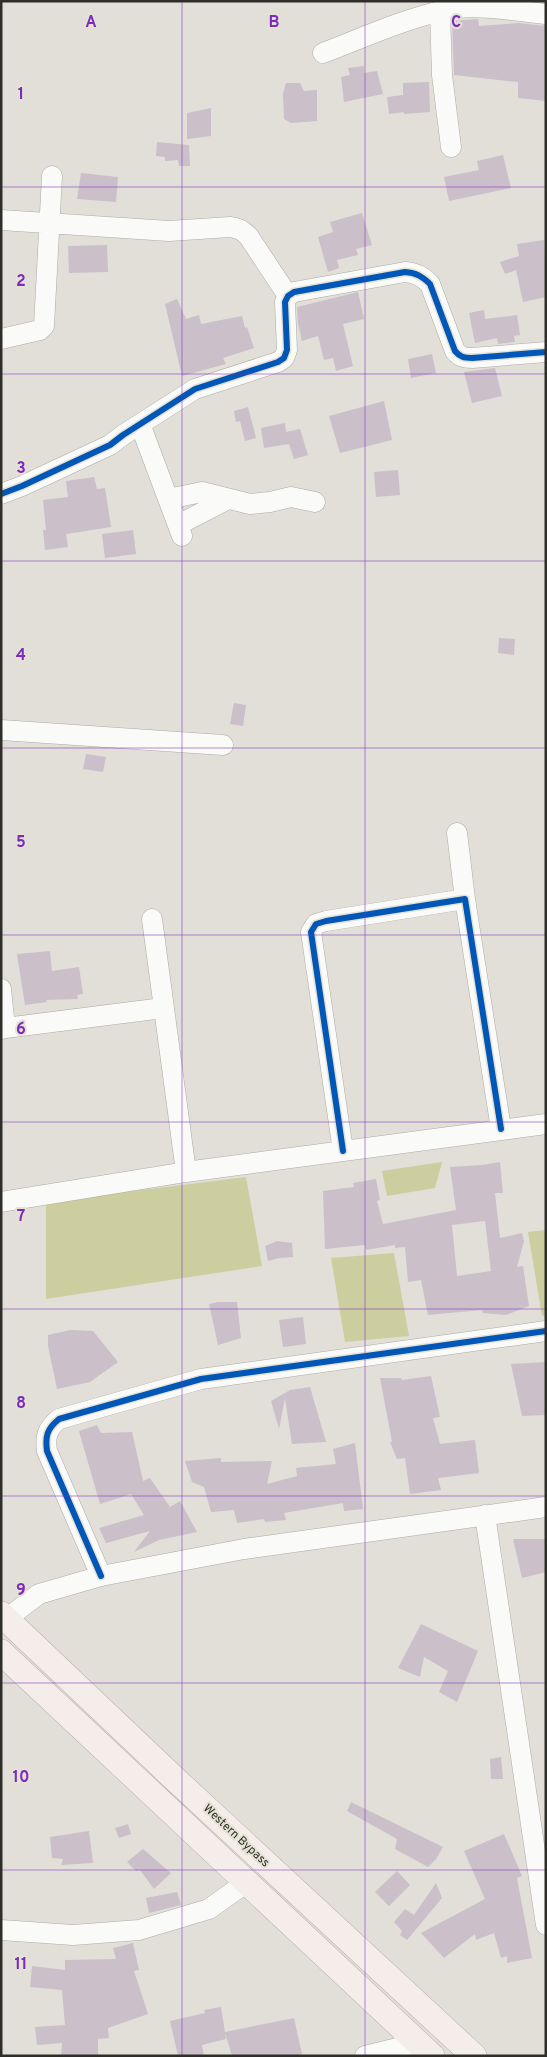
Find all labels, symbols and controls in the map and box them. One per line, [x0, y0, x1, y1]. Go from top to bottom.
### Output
text: A [85, 13, 97, 33]
text: B [268, 13, 280, 33]
text: C [451, 13, 461, 33]
text: 1 [18, 85, 24, 105]
text: 2 [16, 272, 26, 292]
text: 3 [16, 459, 26, 479]
text: 4 [16, 646, 26, 666]
text: 5 [16, 833, 26, 853]
text: 6 [16, 1020, 26, 1040]
text: 7 [17, 1207, 25, 1227]
text: 8 [16, 1394, 26, 1414]
text: 9 [16, 1581, 26, 1601]
text: 10 [13, 1768, 29, 1788]
street label: Western Bypass [199, 1801, 273, 1871]
text: 11 [15, 1955, 27, 1975]

